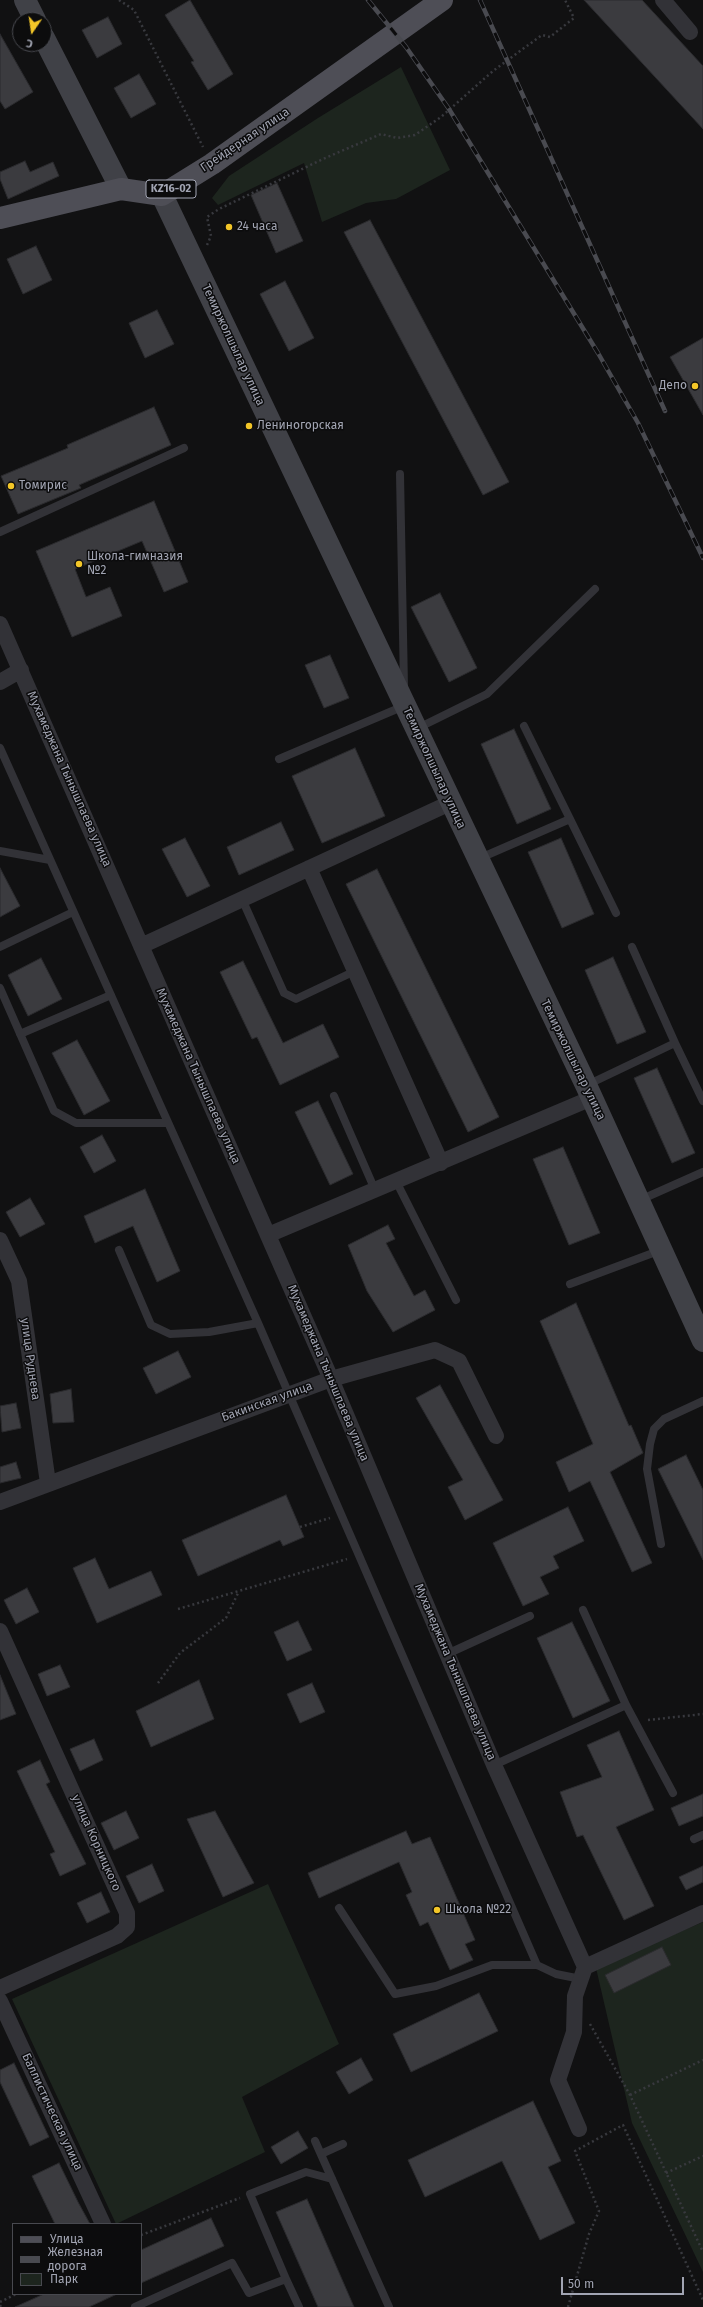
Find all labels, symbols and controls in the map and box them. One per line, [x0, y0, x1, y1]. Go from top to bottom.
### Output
north arrow [12, 12, 52, 52]
text: С [25, 36, 34, 50]
street label: Грейдерная улица [198, 105, 292, 175]
road number: KZ16-02 [146, 180, 196, 198]
place label: 24 часа [237, 220, 277, 234]
marker: 24 часа [224, 222, 234, 232]
street label: Темиржолшылар улица [199, 282, 267, 408]
place label: Депо [659, 379, 687, 393]
marker: Депо [690, 381, 700, 391]
place label: Лениногорская [257, 419, 344, 433]
marker: Лениногорская [244, 421, 254, 431]
place label: Томирис [19, 479, 67, 493]
marker: Томирис [6, 481, 16, 491]
place label: Школа-гимназия №2 [87, 550, 183, 578]
marker: Школа-гимназия №2 [74, 559, 84, 569]
street label: Мухамеджана Тынышпаева улица [24, 689, 114, 869]
street label: Темиржолшылар улица [400, 705, 468, 831]
street label: Мухамеджана Тынышпаева улица [153, 986, 243, 1166]
street label: Темиржолшылар улица [538, 997, 608, 1123]
street label: Мухамеджана Тынышпаева улица [284, 1283, 372, 1463]
street label: улица Руднева [17, 1317, 43, 1401]
street label: Бакинская улица [220, 1379, 314, 1425]
street label: Мухамеджана Тынышпаева улица [411, 1582, 499, 1762]
street label: улица Корницкого [68, 1793, 124, 1893]
place label: Школа №22 [445, 1903, 511, 1917]
marker: Школа №22 [432, 1905, 442, 1915]
street label: Баллистическая улица [19, 2051, 85, 2173]
legend [12, 2223, 142, 2295]
text: Улица [50, 2232, 84, 2246]
text: Железная дорога [48, 2245, 103, 2273]
scale bar [563, 2269, 686, 2295]
text: Парк [50, 2272, 78, 2286]
text: 50 m [568, 2277, 594, 2291]

